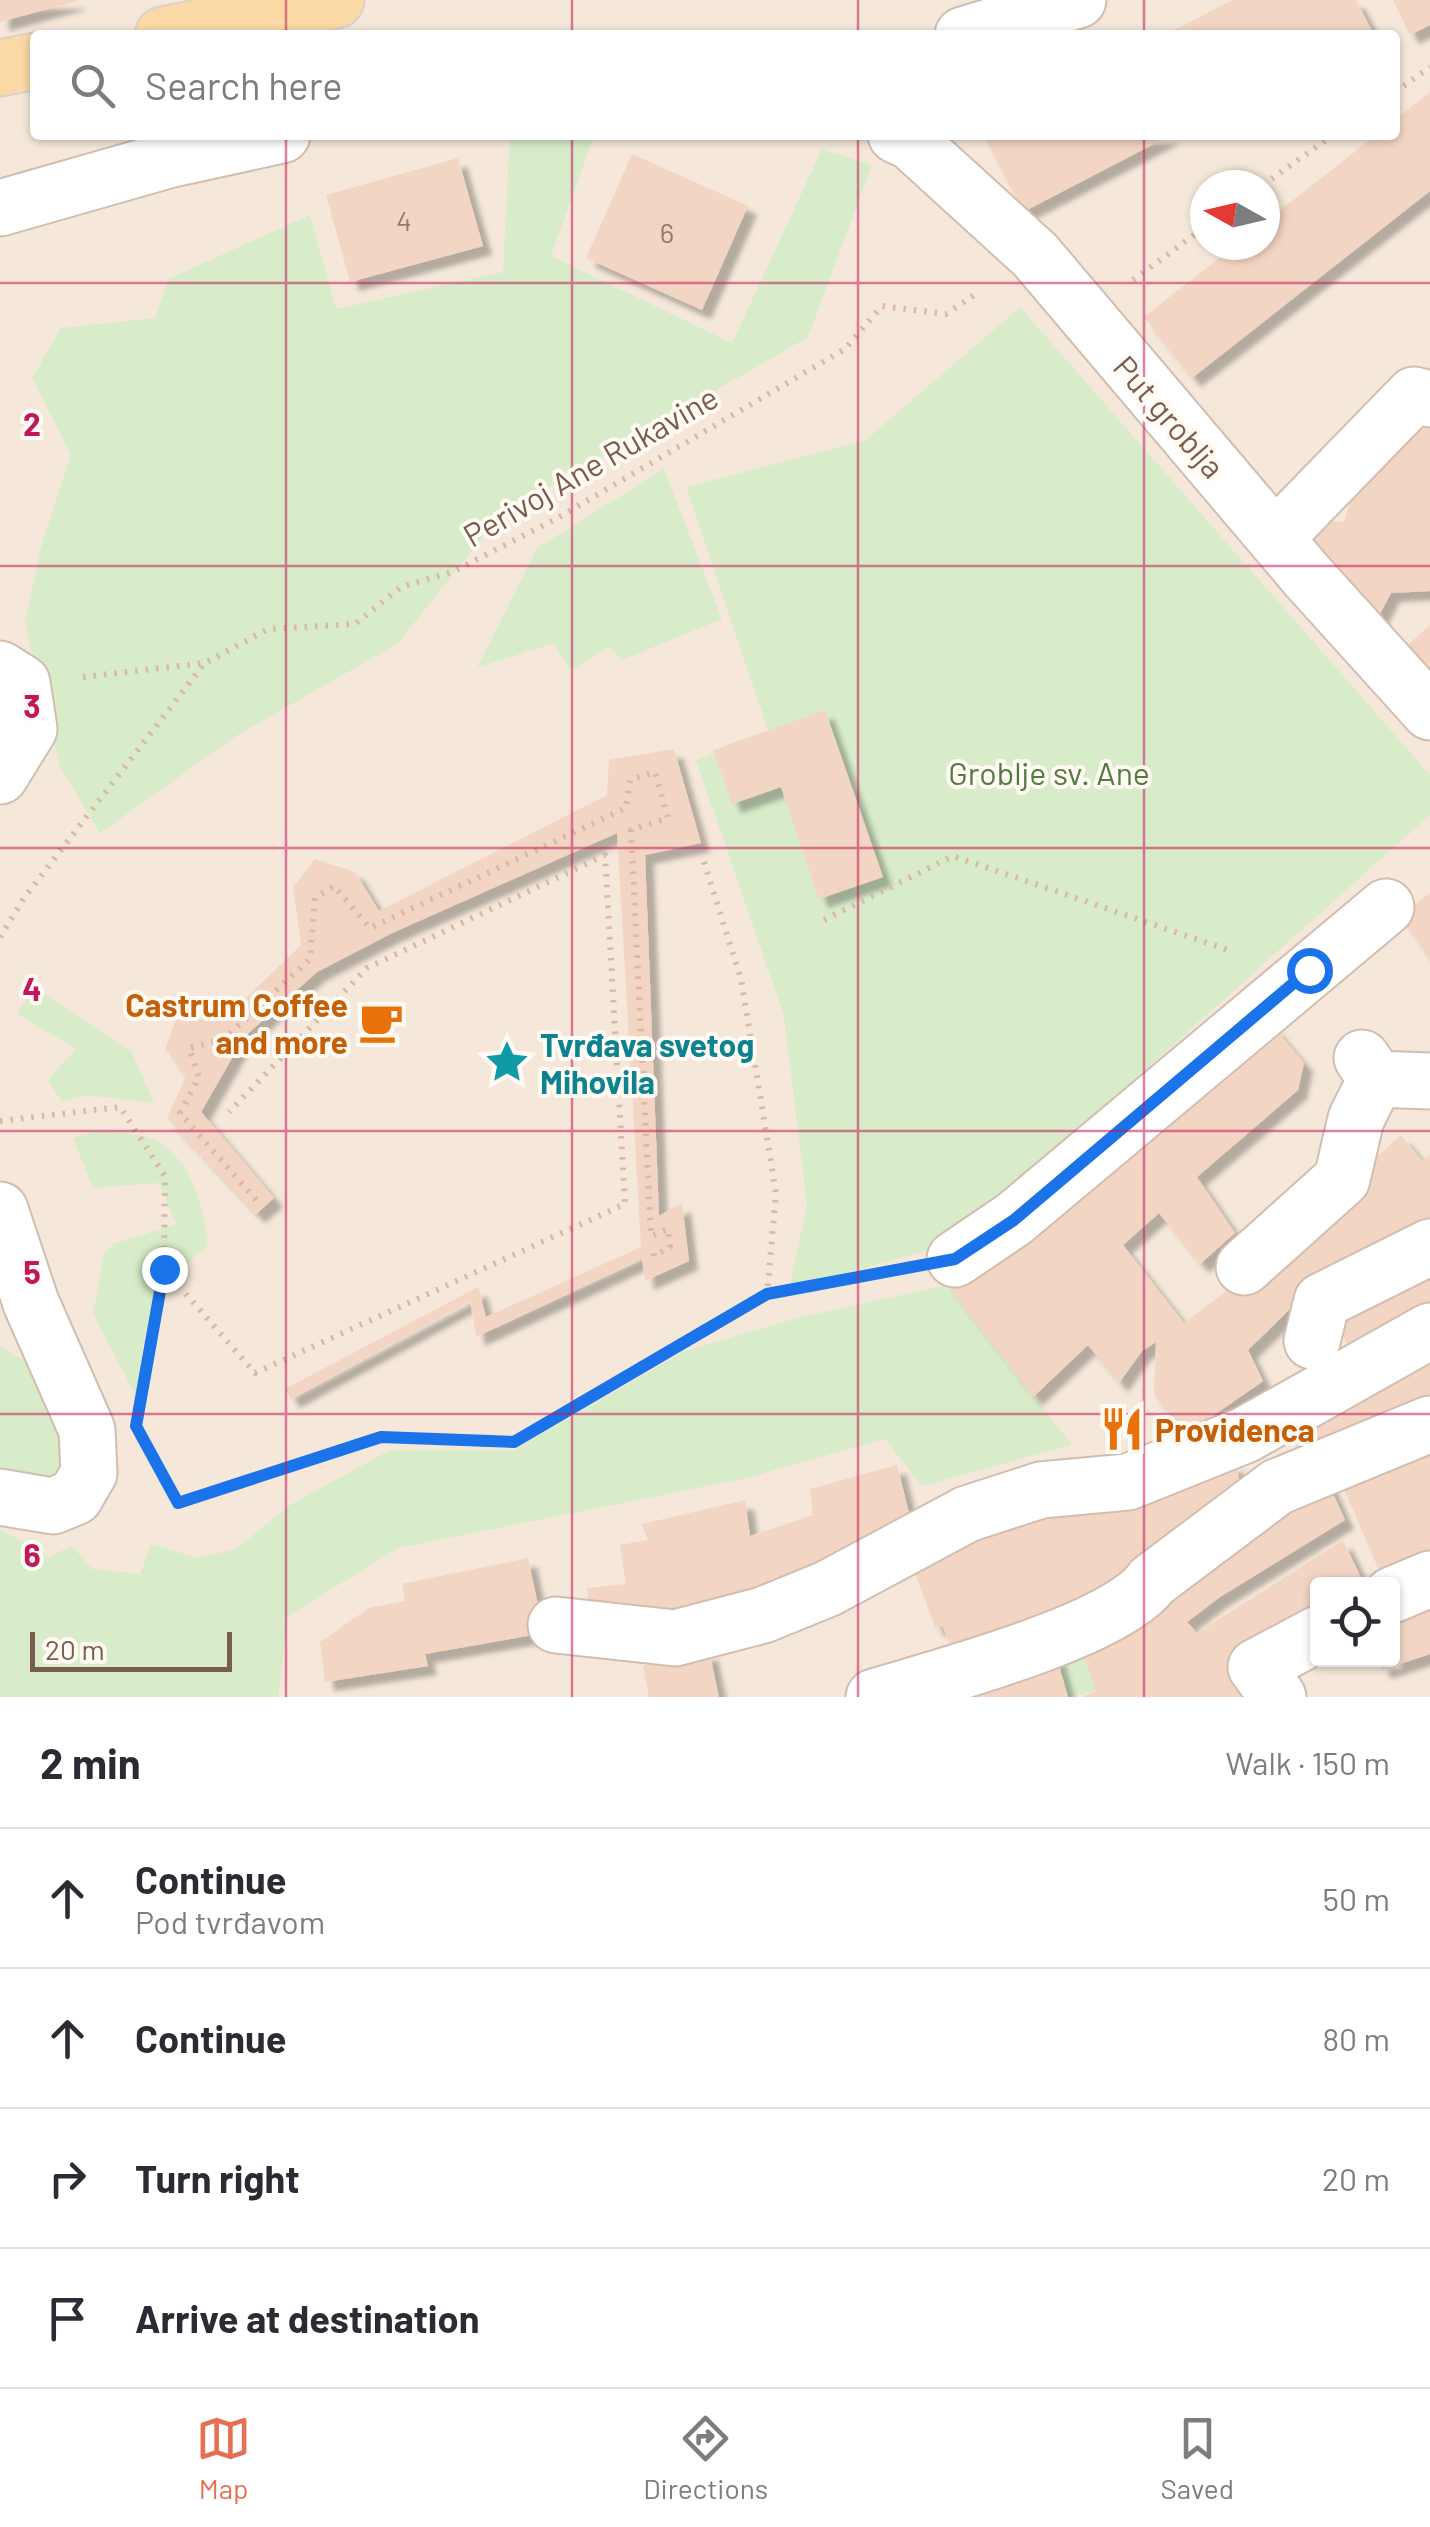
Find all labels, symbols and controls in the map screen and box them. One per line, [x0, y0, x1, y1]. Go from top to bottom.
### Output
search box [30, 30, 1400, 140]
icon: search [65, 58, 120, 113]
text: Search here [145, 62, 343, 108]
north arrow [1190, 170, 1280, 260]
house number: 4 [396, 203, 412, 237]
house number: 6 [660, 215, 674, 249]
street label: Put groblja [1107, 347, 1233, 485]
street label: Perivoj Ane Rukavine [456, 377, 724, 553]
text: 2 [23, 404, 41, 442]
text: 3 [23, 686, 41, 724]
park label: Groblje sv. Ane [948, 753, 1150, 791]
route start [1287, 948, 1333, 994]
text: 4 [22, 969, 42, 1007]
place label: Castrum Coffee and more [125, 985, 348, 1060]
cafe icon: Castrum Coffee and more [357, 998, 405, 1046]
place label: Tvrđava svetog Mihovila [540, 1025, 754, 1100]
place icon: Tvrđava svetog Mihovila [483, 1038, 531, 1086]
route end [142, 1247, 188, 1293]
text: 5 [23, 1252, 41, 1290]
restaurant icon: Providenca [1098, 1405, 1146, 1453]
place label: Providenca [1155, 1410, 1315, 1448]
text: 6 [23, 1535, 41, 1573]
map controls [1310, 1577, 1400, 1667]
button: locate [1310, 1577, 1400, 1667]
scale bar [30, 1627, 232, 1672]
text: 20 m [45, 1632, 105, 1666]
text: 2 min [40, 1737, 141, 1787]
text: Walk · 150 m [1226, 1743, 1390, 1781]
text: Continue [135, 1856, 286, 1902]
icon: ahead [40, 1871, 95, 1926]
text: 50 m [1323, 1879, 1390, 1917]
text: Pod tvrđavom [135, 1902, 325, 1940]
icon: ahead [40, 2011, 95, 2066]
text: Continue [135, 2015, 286, 2061]
text: 80 m [1322, 2019, 1390, 2057]
icon: right [40, 2151, 95, 2206]
text: Turn right [135, 2155, 300, 2201]
text: 20 m [1322, 2159, 1390, 2197]
icon: arrive [40, 2291, 95, 2346]
text: Arrive at destination [135, 2295, 480, 2341]
tab: Map [196, 2411, 251, 2505]
tab: Directions [643, 2411, 768, 2505]
tab: Saved [1160, 2411, 1234, 2505]

